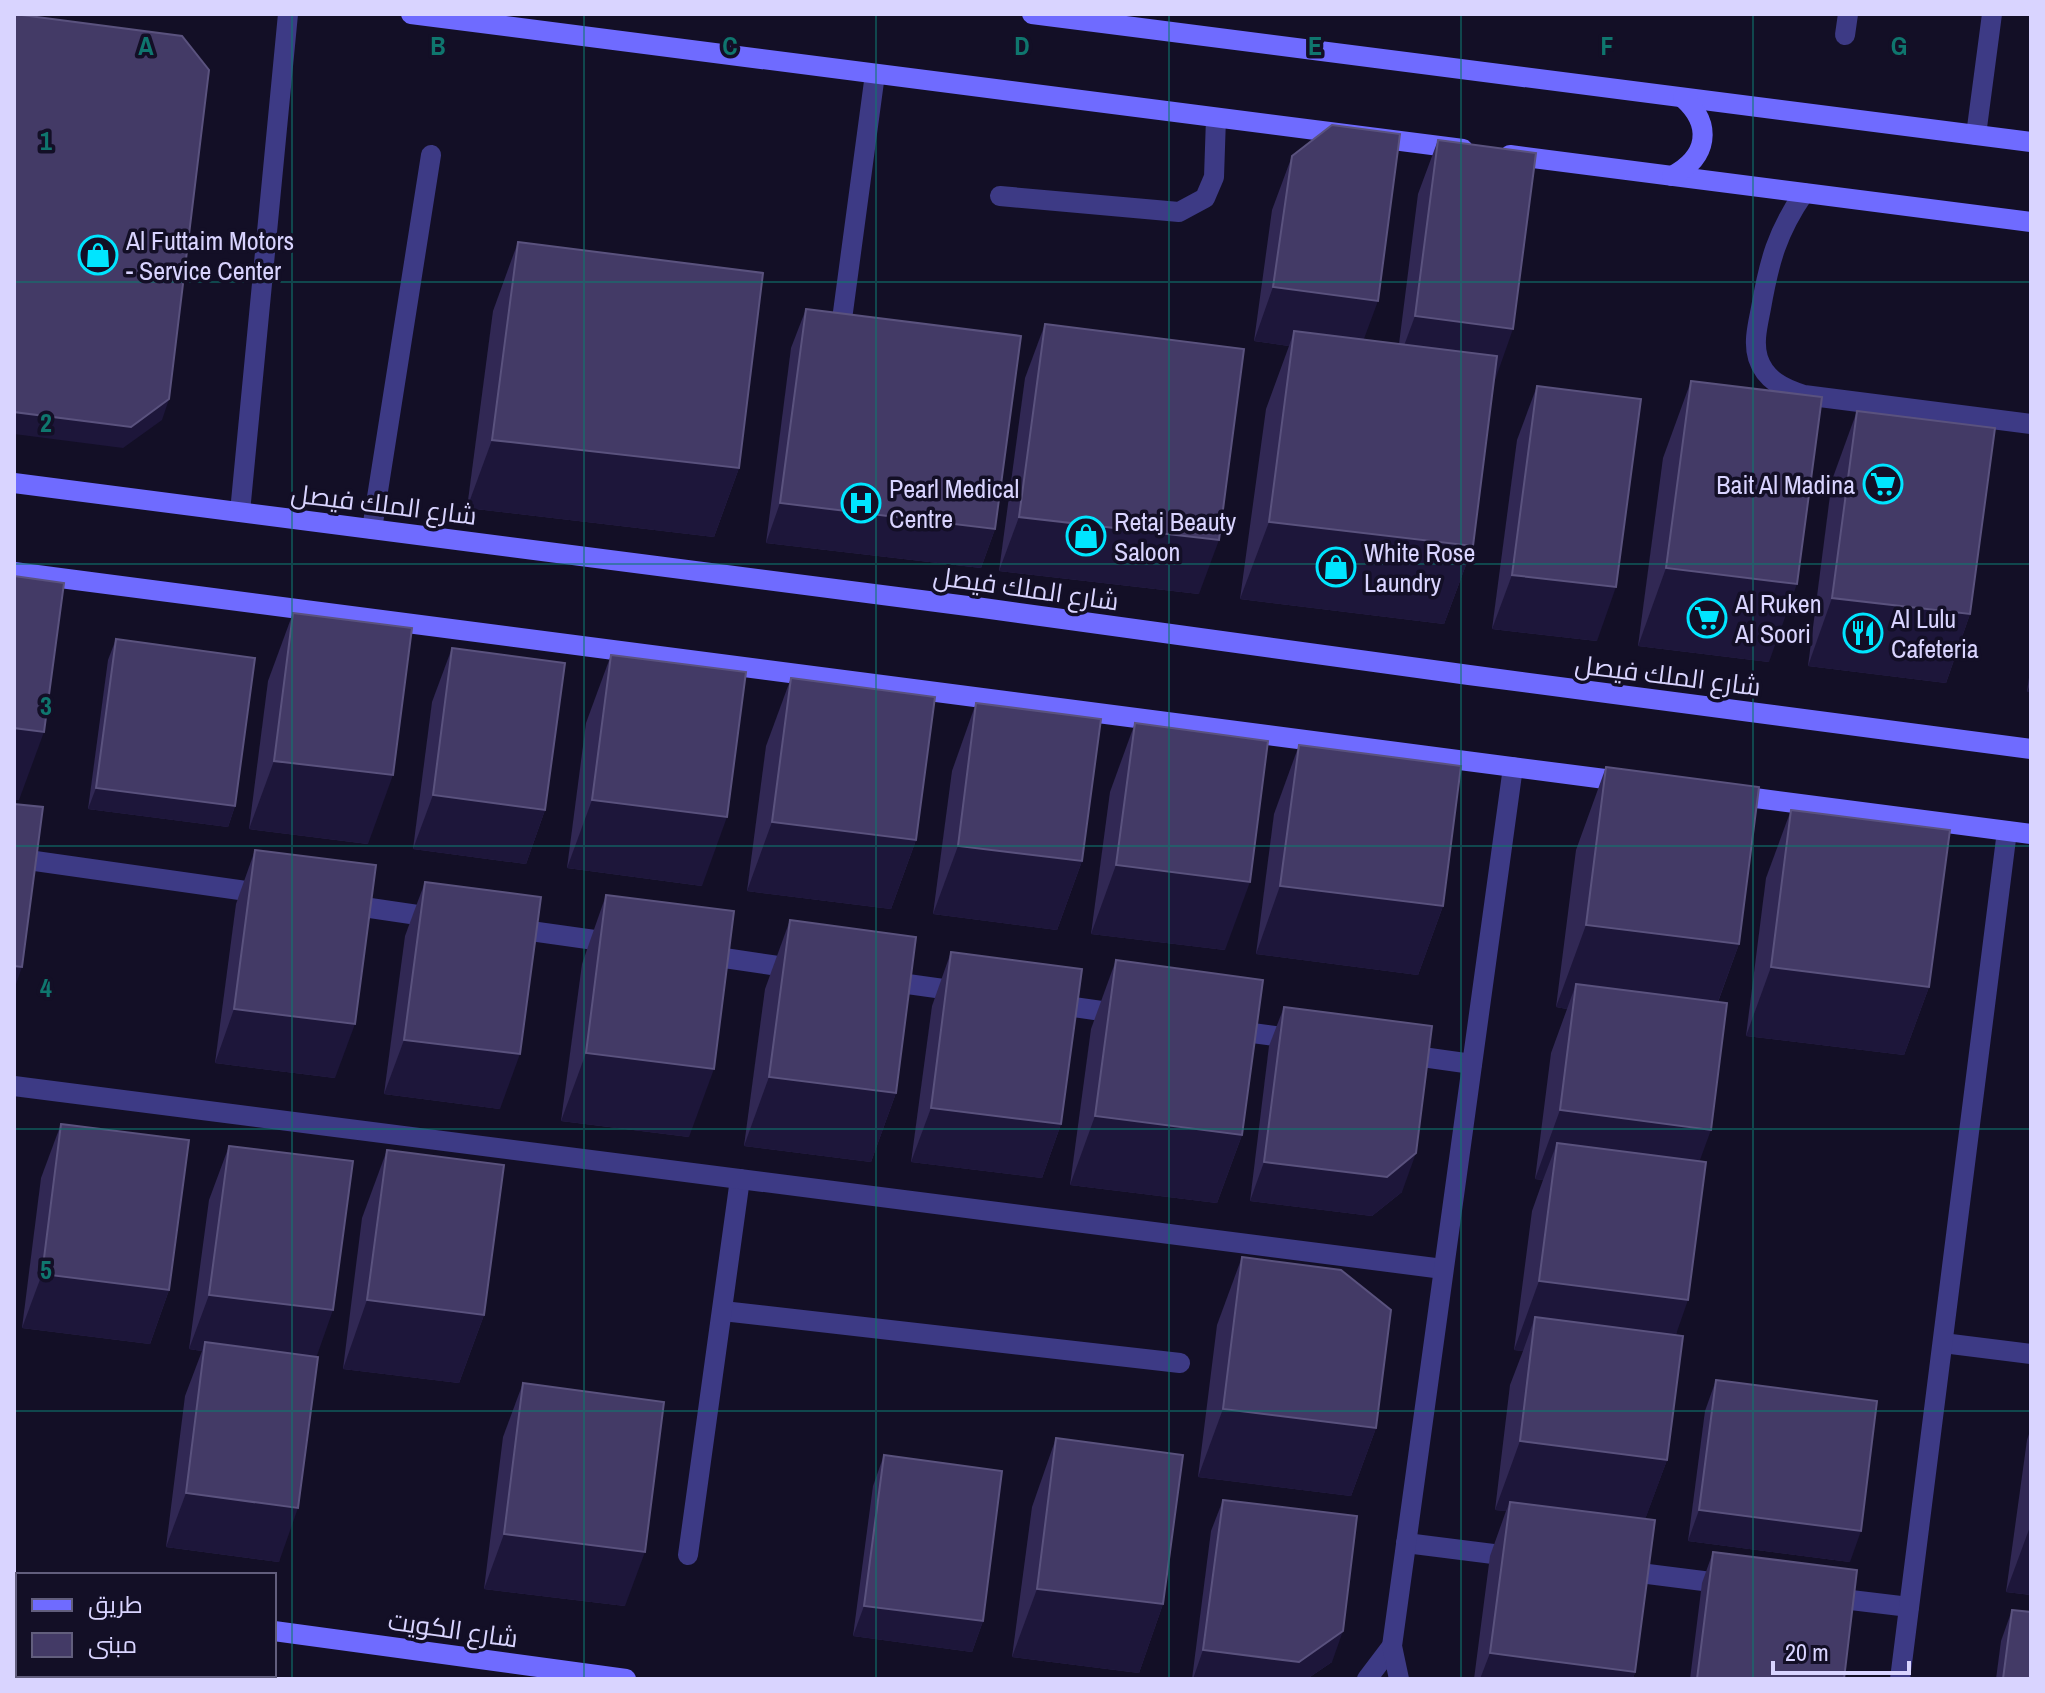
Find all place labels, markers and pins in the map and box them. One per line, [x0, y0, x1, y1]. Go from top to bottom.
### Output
place label: Al Futtaim Motors - Service Center [125, 223, 294, 288]
shop icon: Al Futtaim Motors - Service Center [77, 234, 119, 276]
supermarket icon: Bait Al Madina [1862, 463, 1904, 505]
place label: Bait Al Madina [1716, 467, 1855, 502]
place label: Pearl Medical Centre [889, 471, 1019, 536]
hospital icon: Pearl Medical Centre [840, 482, 882, 524]
place label: Retaj Beauty Saloon [1114, 504, 1236, 569]
shop icon: Retaj Beauty Saloon [1065, 515, 1107, 557]
place label: White Rose Laundry [1364, 535, 1475, 600]
shop icon: White Rose Laundry [1315, 546, 1357, 588]
place label: Al Ruken Al Soori [1734, 586, 1822, 651]
supermarket icon: Al Ruken Al Soori [1686, 597, 1728, 639]
place label: Al Lulu Cafeteria [1890, 601, 1979, 666]
restaurant icon: Al Lulu Cafeteria [1842, 612, 1884, 654]

